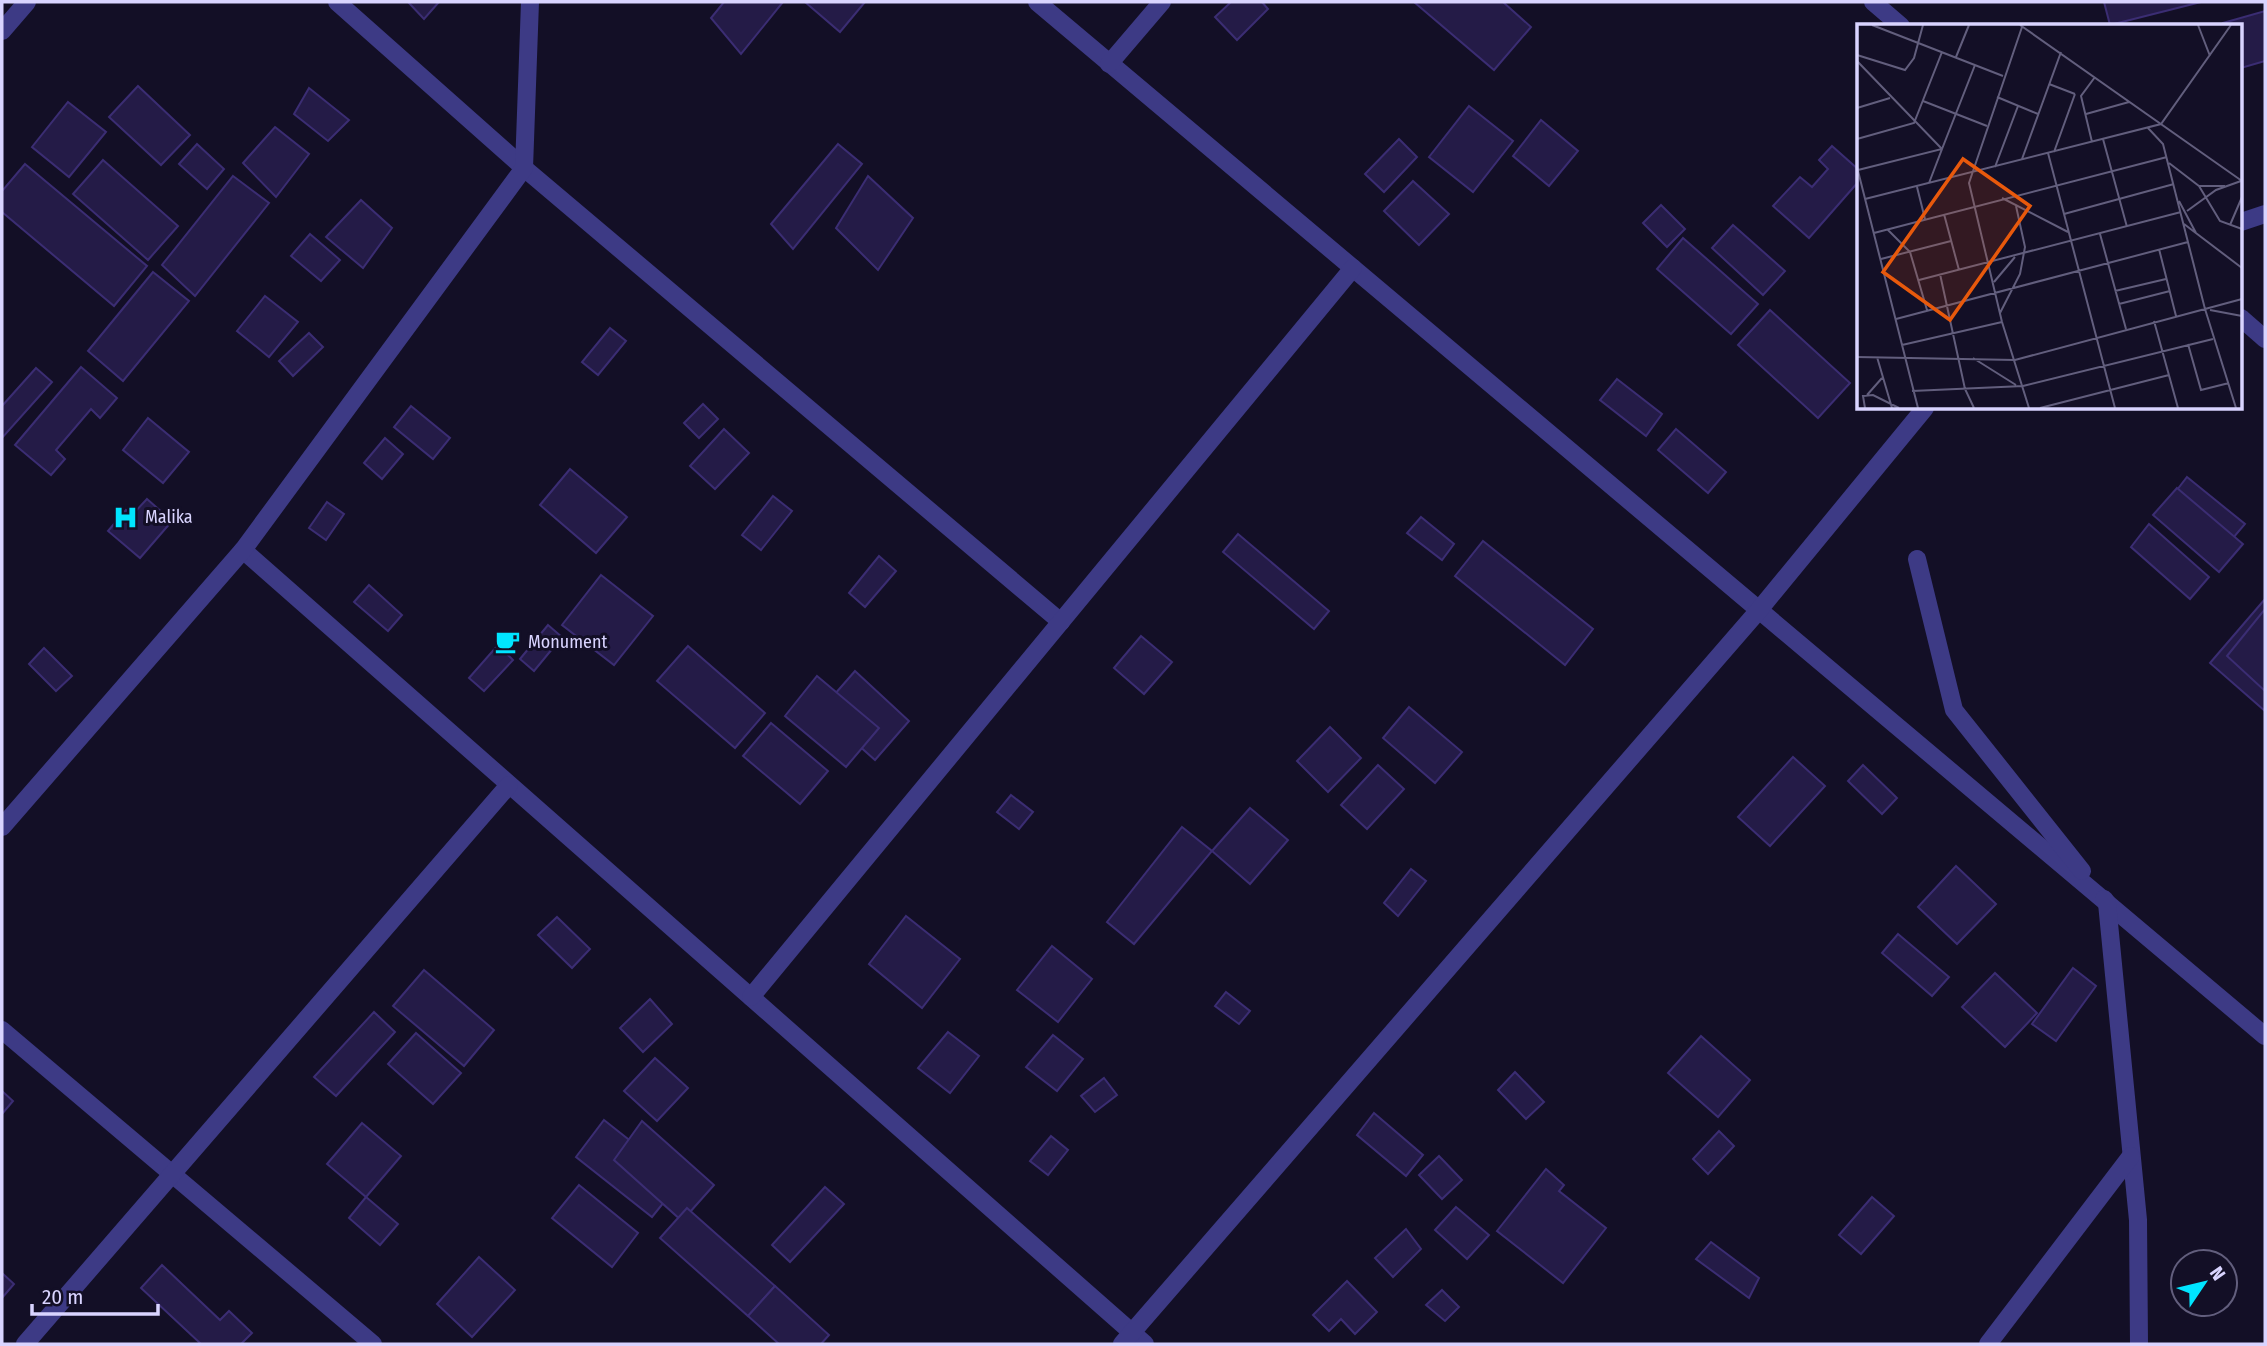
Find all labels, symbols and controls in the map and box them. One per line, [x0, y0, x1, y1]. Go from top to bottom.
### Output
inset map [1857, 24, 2242, 410]
hospital icon: Malika [111, 503, 139, 531]
place label: Malika [145, 506, 193, 528]
cafe icon: Monument [494, 628, 522, 656]
place label: Monument [528, 631, 607, 653]
north arrow [2169, 1248, 2239, 1318]
text: N [2205, 1262, 2230, 1285]
scale bar [32, 1272, 158, 1316]
text: 20 m [42, 1284, 83, 1310]

